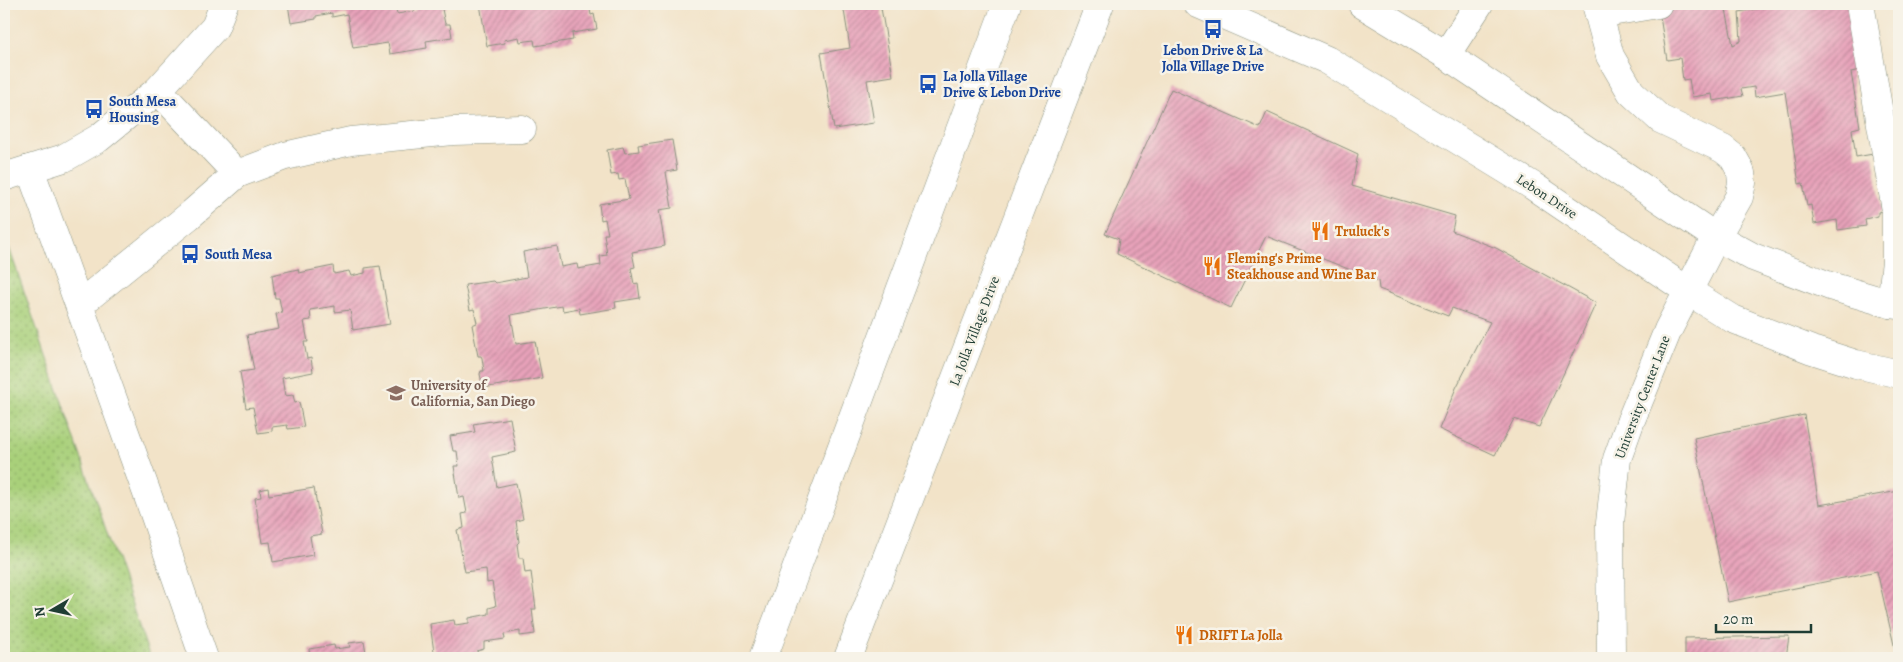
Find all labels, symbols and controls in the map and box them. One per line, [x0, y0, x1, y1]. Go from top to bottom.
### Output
bus stop icon: Lebon Drive & La Jolla Village Drive [1202, 18, 1224, 40]
place label: Lebon Drive & La Jolla Village Drive [1162, 41, 1265, 76]
place label: La Jolla Village Drive & Lebon Drive [943, 67, 1062, 102]
bus stop icon: La Jolla Village Drive & Lebon Drive [917, 73, 939, 95]
place label: South Mesa Housing [109, 92, 177, 127]
bus stop icon: South Mesa Housing [83, 98, 105, 120]
street label: Lebon Drive [1512, 170, 1581, 223]
restaurant icon: Truluck's [1309, 220, 1331, 242]
place label: Truluck's [1335, 222, 1390, 241]
bus stop icon: South Mesa [179, 243, 201, 265]
place label: South Mesa [205, 245, 273, 264]
place label: Fleming's Prime Steakhouse and Wine Bar [1227, 249, 1377, 284]
restaurant icon: Fleming's Prime Steakhouse and Wine Bar [1201, 255, 1223, 277]
street label: La Jolla Village Drive [945, 273, 1004, 389]
street label: University Center Lane [1610, 333, 1675, 462]
place label: University of California, San Diego [411, 376, 535, 411]
school or university icon: University of California, San Diego [385, 382, 407, 404]
north arrow [28, 584, 78, 634]
scale bar [1716, 602, 1810, 634]
text: N [29, 605, 50, 618]
text: 20 m [1723, 609, 1754, 629]
restaurant icon: DRIFT La Jolla [1173, 624, 1195, 646]
place label: DRIFT La Jolla [1199, 626, 1283, 645]

